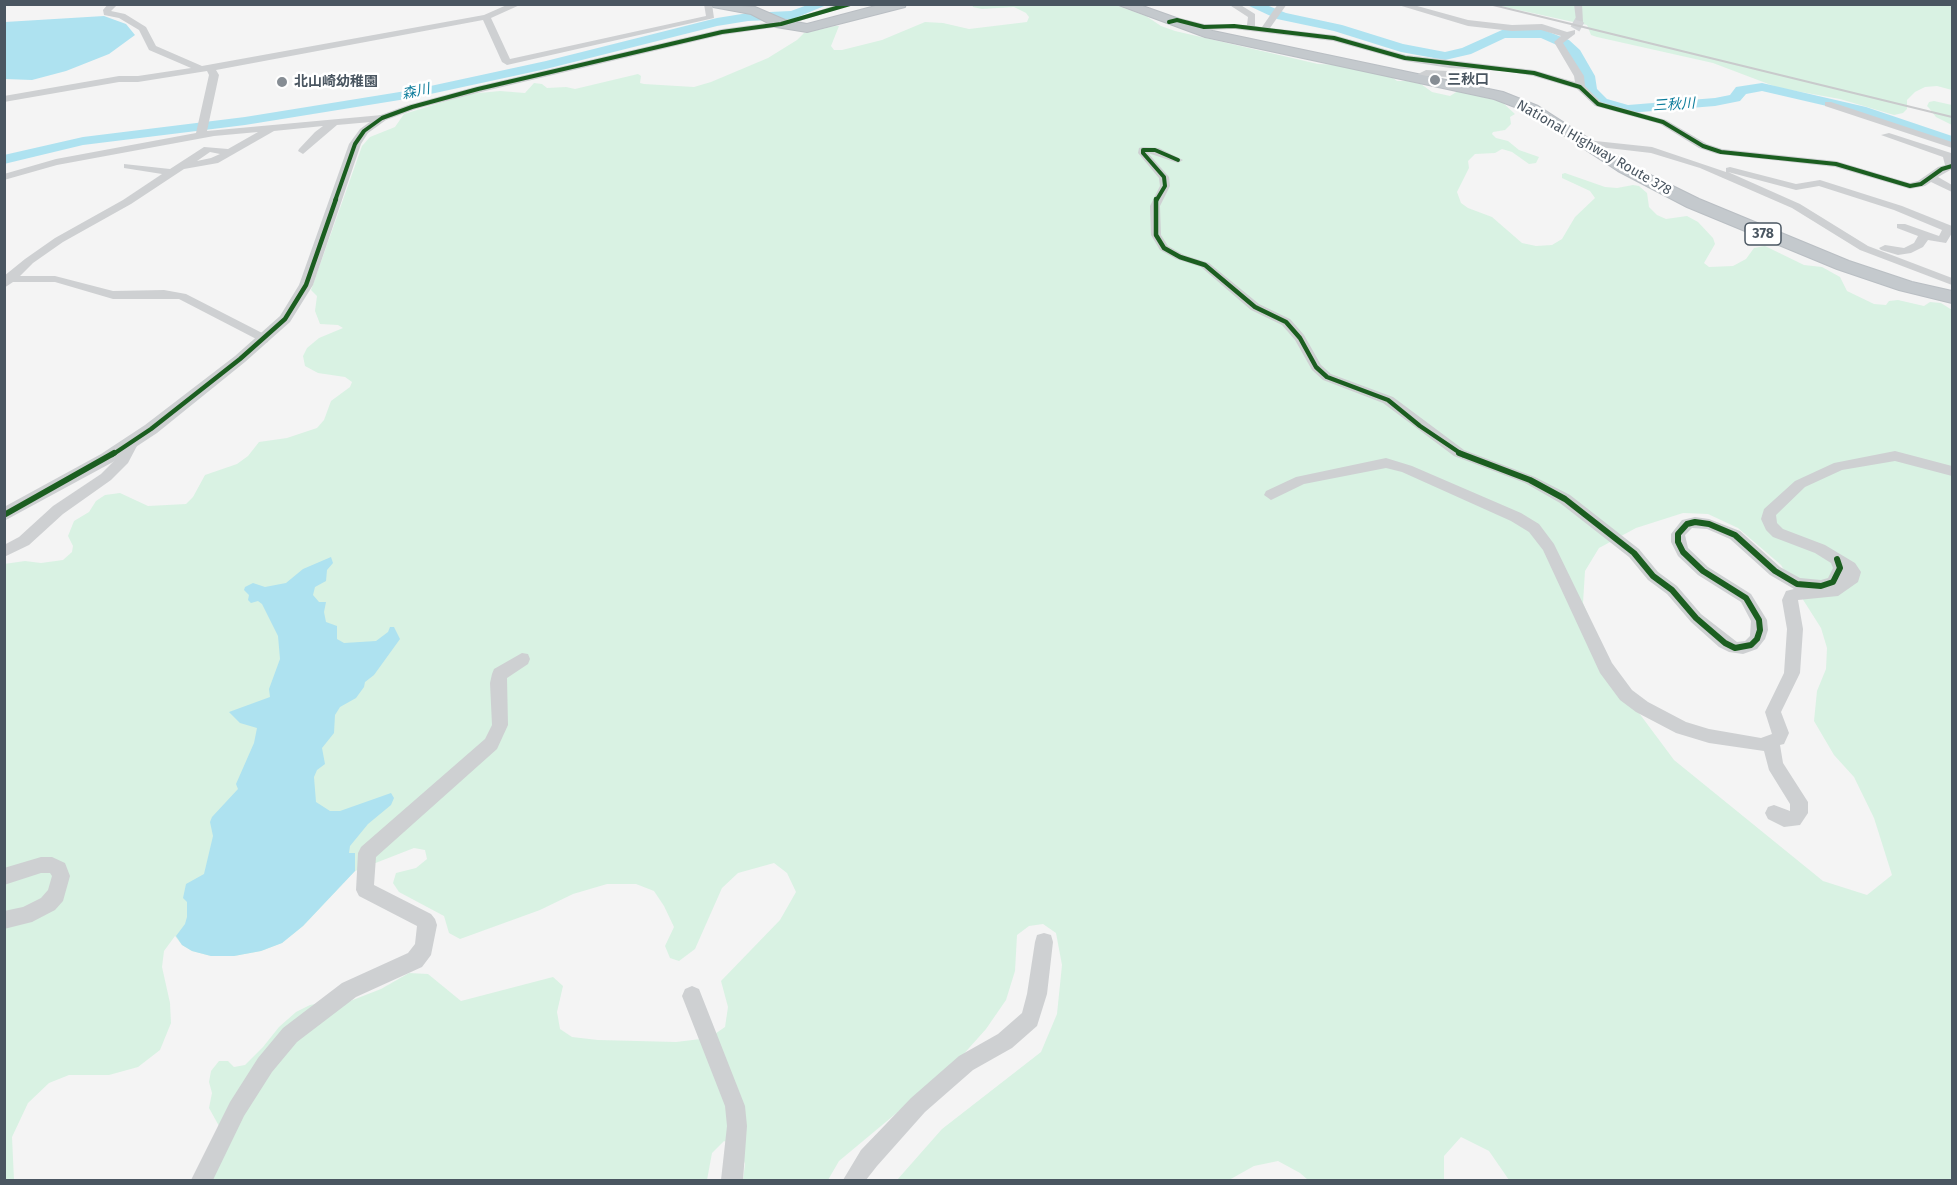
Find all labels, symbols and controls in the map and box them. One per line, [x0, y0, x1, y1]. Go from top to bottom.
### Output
place label: 三秋口 [1447, 72, 1489, 88]
marker: 三秋口 [1428, 73, 1442, 87]
place label: 北山崎幼稚園 [294, 74, 378, 90]
marker: 北山崎幼稚園 [275, 75, 289, 89]
water label: 森川 [401, 81, 431, 103]
water label: 三秋川 [1652, 95, 1696, 115]
street label: National Highway Route 378 [1514, 97, 1674, 199]
road number: 378 [1745, 223, 1781, 245]

